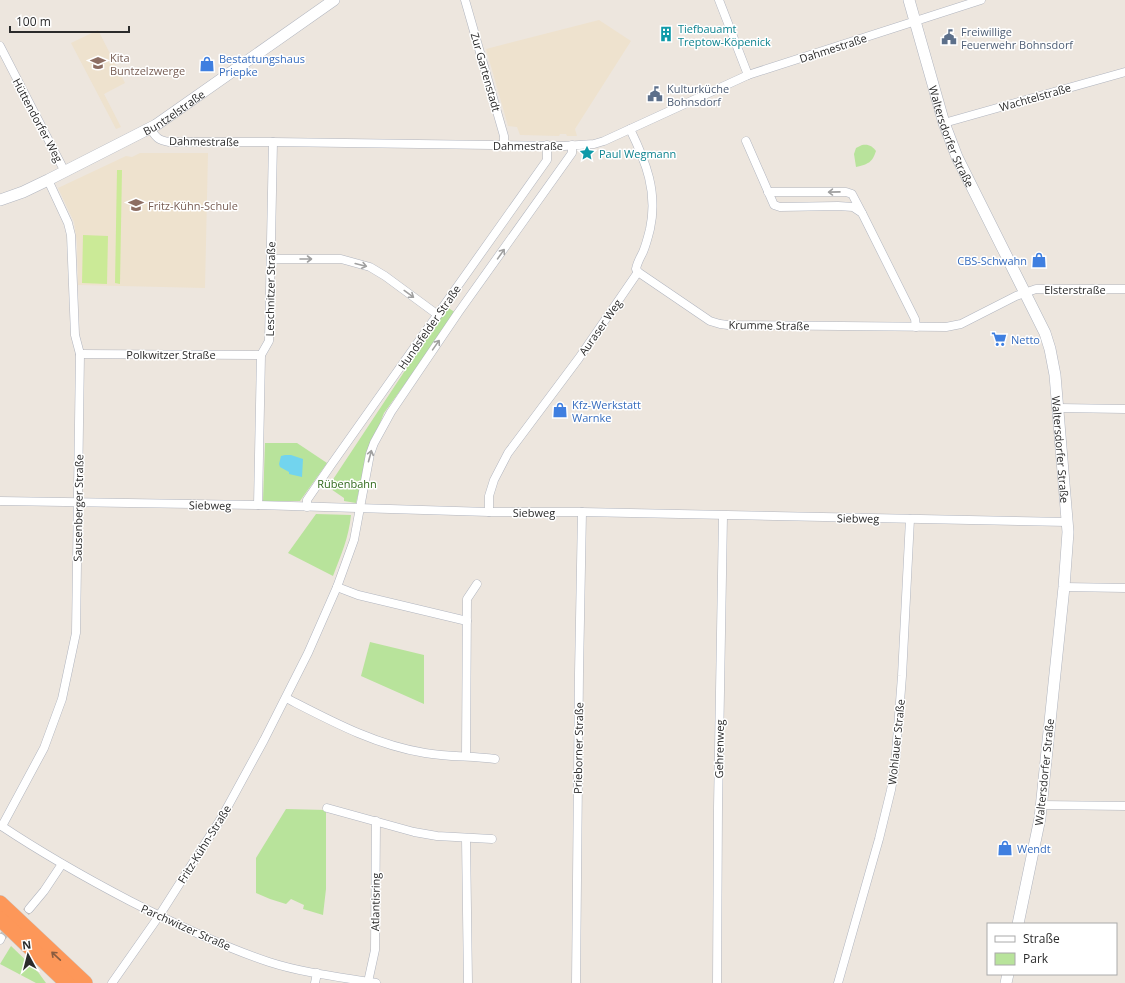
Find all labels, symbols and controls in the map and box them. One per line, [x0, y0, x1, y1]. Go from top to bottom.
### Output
scale bar [10, 8, 129, 34]
text: 100 m [16, 13, 51, 30]
place label: Tiefbauamt Treptow-Köpenick [678, 21, 771, 49]
place label: Freiwillige Feuerwehr Bohnsdorf [961, 24, 1074, 52]
building icon: Tiefbauamt Treptow-Köpenick [657, 25, 675, 43]
public building icon: Freiwillige Feuerwehr Bohnsdorf [940, 28, 958, 46]
street label: Dahmestraße [797, 30, 869, 66]
street label: Zur Gartenstadt [468, 31, 504, 113]
place label: Kita Buntzelzwerge [110, 50, 185, 78]
place label: Bestattungshaus Priepke [219, 51, 305, 79]
school or university icon: Kita Buntzelzwerge [89, 54, 107, 72]
shop icon: Bestattungshaus Priepke [198, 55, 216, 73]
street label: Hüttendorfer Weg [10, 75, 66, 165]
street label: Wachtelstraße [997, 80, 1073, 114]
place label: Kulturküche Bohnsdorf [667, 81, 729, 109]
street label: Waltersdorfer Straße [926, 84, 978, 189]
public building icon: Kulturküche Bohnsdorf [646, 85, 664, 103]
street label: Buntzelstraße [140, 86, 207, 138]
street label: Dahmestraße [169, 133, 239, 149]
street label: Dahmestraße [493, 138, 563, 153]
place icon: Paul Wegmann [578, 144, 596, 162]
place label: Paul Wegmann [599, 146, 676, 161]
one-way arrow [828, 188, 841, 196]
school or university icon: Fritz-Kühn-Schule [127, 196, 145, 214]
place label: Fritz-Kühn-Schule [148, 198, 238, 213]
street label: Leschnitzer Straße [262, 241, 278, 337]
one-way arrow [497, 249, 505, 260]
shop icon: CBS-Schwahn [1030, 251, 1048, 269]
place label: CBS-Schwahn [957, 253, 1027, 268]
one-way arrow [299, 255, 312, 263]
one-way arrow [355, 261, 368, 269]
street label: Hundsfelder Straße [394, 282, 464, 372]
street label: Elsterstraße [1044, 282, 1106, 297]
one-way arrow [404, 290, 415, 298]
street label: Auraser Weg [575, 296, 625, 358]
street label: Krumme Straße [728, 317, 810, 333]
supermarket icon: Netto [990, 330, 1008, 348]
place label: Netto [1011, 332, 1040, 347]
one-way arrow [432, 340, 440, 351]
street label: Polkwitzer Straße [126, 347, 216, 362]
street label: Waltersdorfer Straße [1049, 395, 1073, 504]
place label: Kfz-Werkstatt Warnke [572, 397, 641, 425]
shop icon: Kfz-Werkstatt Warnke [551, 401, 569, 419]
one-way arrow [367, 450, 374, 463]
street label: Sausenberger Straße [70, 454, 86, 562]
park label: Rübenbahn [317, 476, 377, 491]
street label: Siebweg [189, 497, 231, 513]
street label: Siebweg [513, 505, 555, 520]
street label: Siebweg [837, 510, 879, 526]
street label: Wohlauer Straße [884, 698, 908, 786]
street label: Prieborner Straße [570, 702, 586, 794]
street label: Waltersdorfer Straße [1031, 718, 1057, 826]
street label: Gehrenweg [711, 719, 727, 779]
street label: Fritz-Kühn-Straße [174, 802, 234, 886]
shop icon: Wendt [996, 839, 1014, 857]
place label: Wendt [1017, 841, 1051, 856]
street label: Atlantisring [367, 873, 383, 931]
street label: Parchwitzer Straße [139, 900, 233, 954]
legend [987, 923, 1117, 975]
text: Straße [1023, 930, 1060, 947]
north arrow [8, 935, 48, 975]
text: N [21, 937, 32, 953]
text: Park [1023, 950, 1049, 967]
one-way arrow [51, 952, 62, 961]

